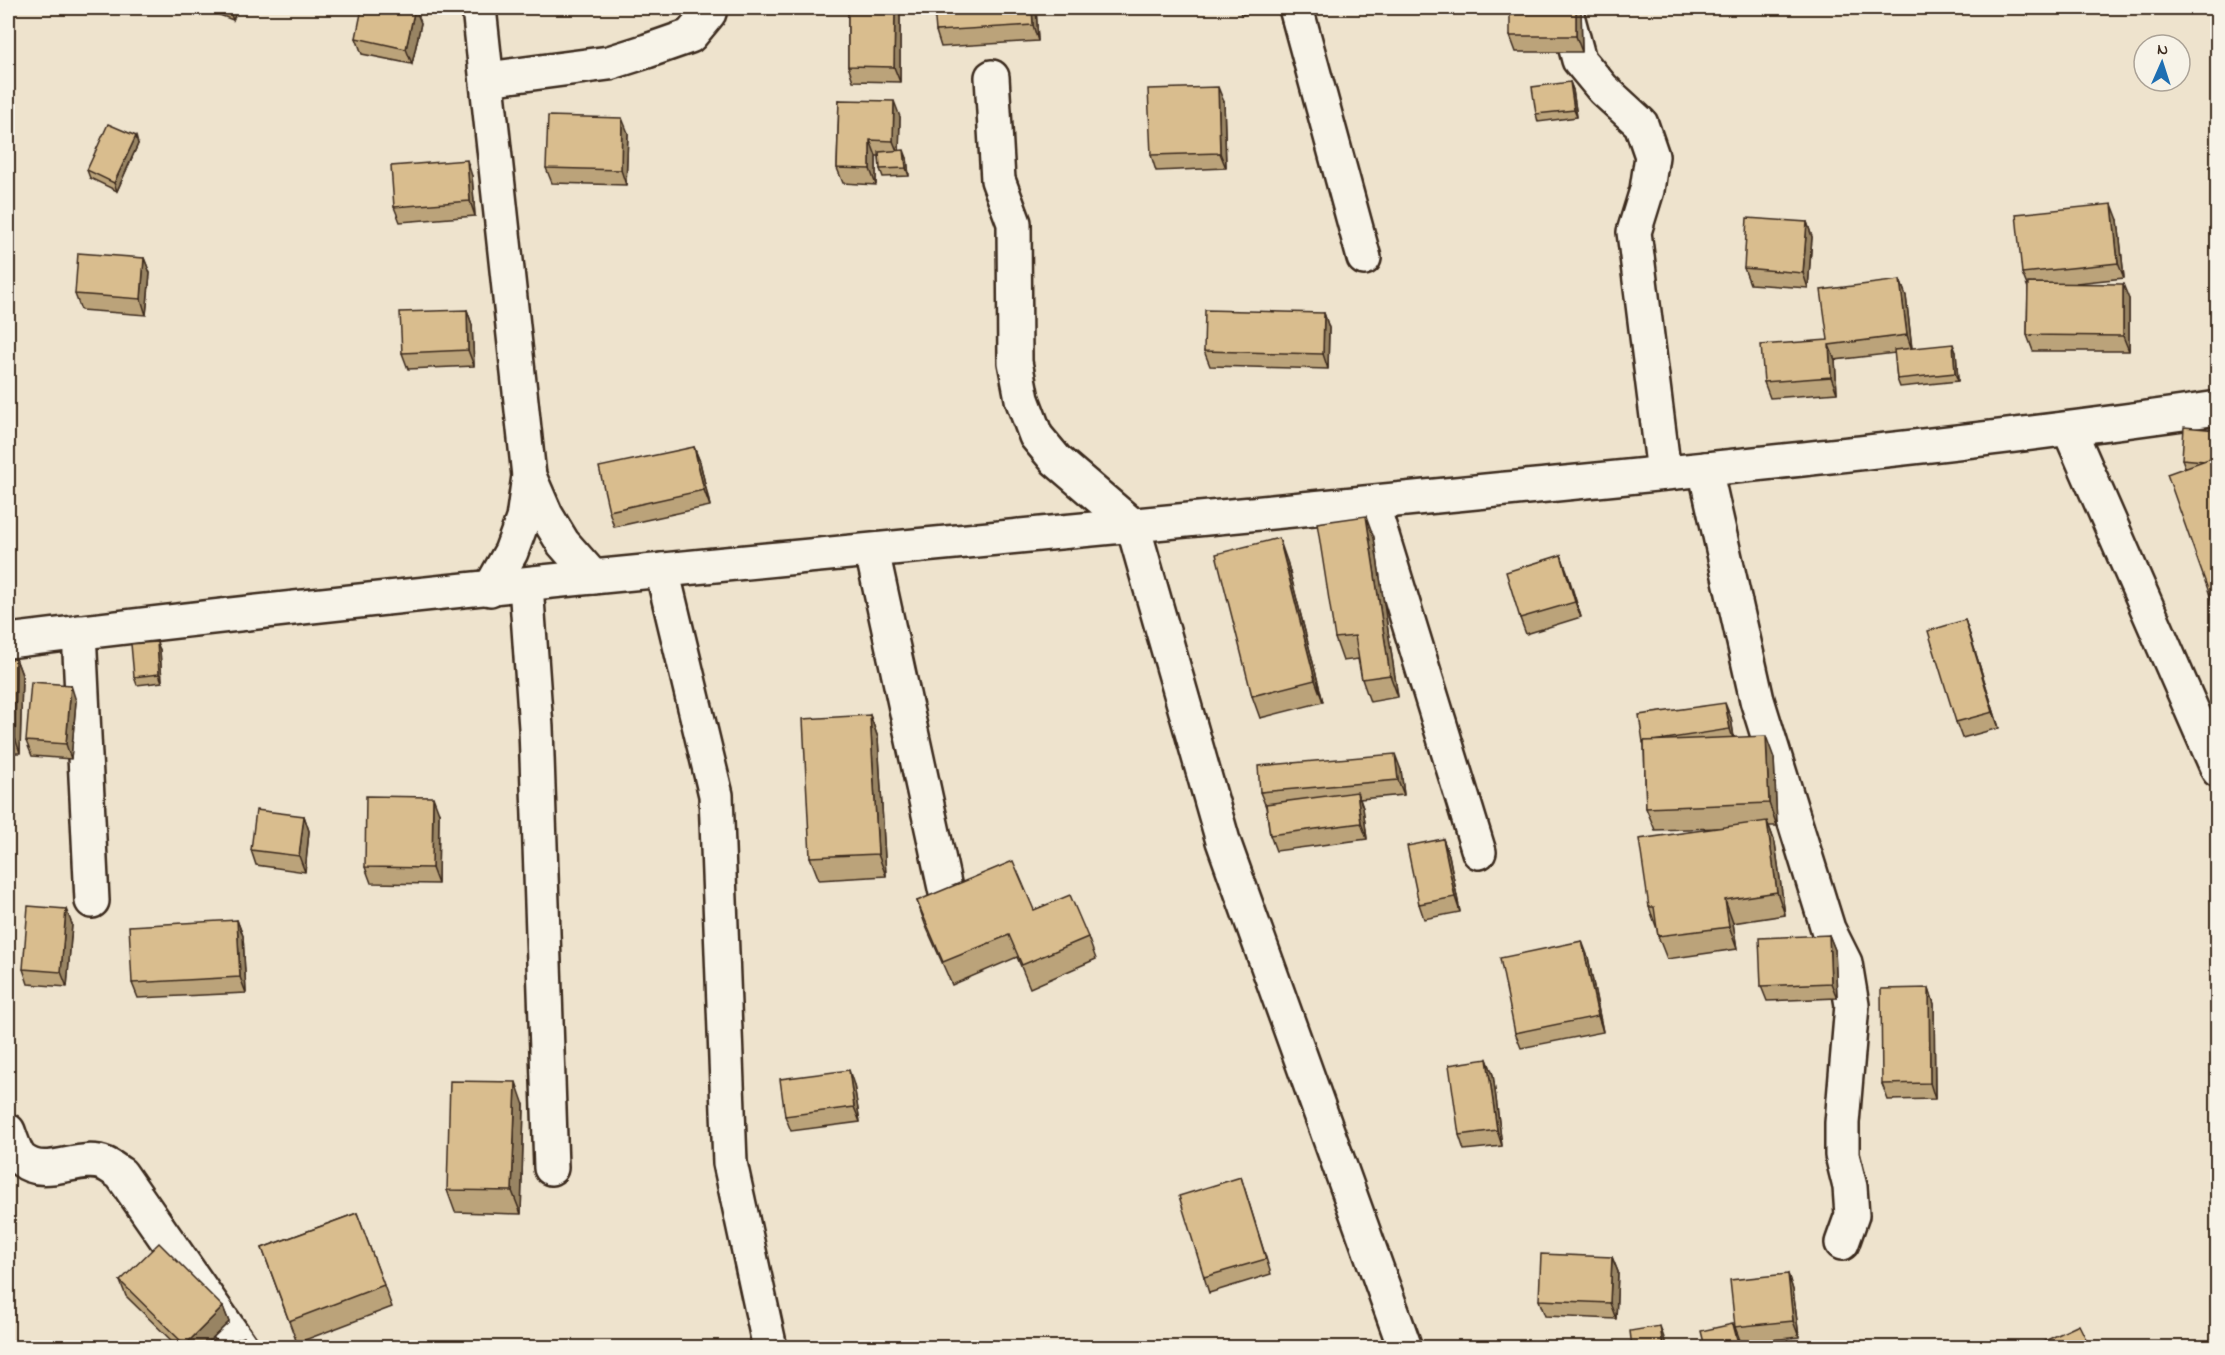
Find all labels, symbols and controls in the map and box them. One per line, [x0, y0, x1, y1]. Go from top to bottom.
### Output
north arrow [2132, 33, 2192, 93]
text: N [2157, 38, 2169, 62]

